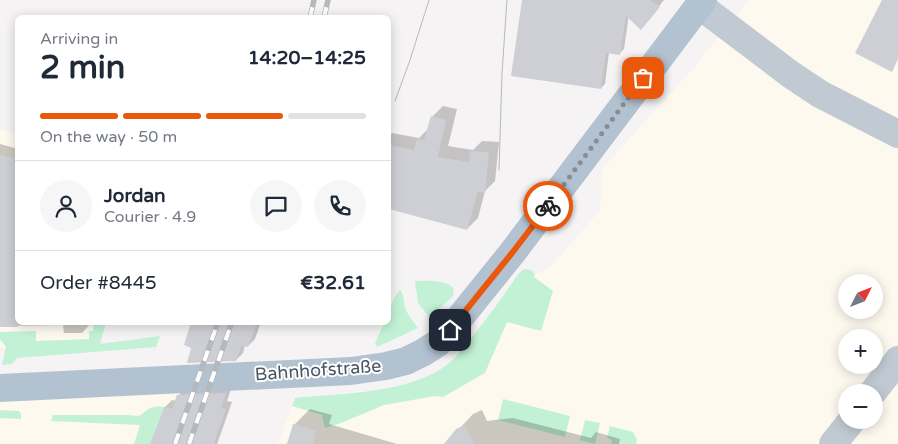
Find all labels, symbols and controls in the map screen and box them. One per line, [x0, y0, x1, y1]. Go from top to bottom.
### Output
text: Arriving in [40, 29, 118, 49]
text: 14:20–14:25 [248, 47, 366, 69]
text: 2 min [40, 49, 125, 87]
pin [622, 57, 664, 99]
icon: bag [629, 64, 657, 92]
text: On the way · 50 m [40, 127, 177, 147]
button: person [40, 180, 92, 232]
button: chat [250, 180, 302, 232]
button: phone [314, 180, 366, 232]
courier [523, 181, 573, 231]
text: Jordan [104, 185, 166, 207]
icon: bike [534, 192, 562, 220]
text: Courier · 4.9 [104, 207, 196, 227]
text: Order #8445 [40, 272, 157, 294]
text: €32.61 [300, 272, 366, 294]
north arrow [838, 274, 882, 319]
map controls [838, 274, 883, 429]
pin [429, 309, 471, 351]
icon: home [436, 316, 464, 344]
button: + [838, 329, 883, 374]
street label: Bahnhofstraße [254, 355, 382, 385]
button: − [838, 384, 883, 429]

